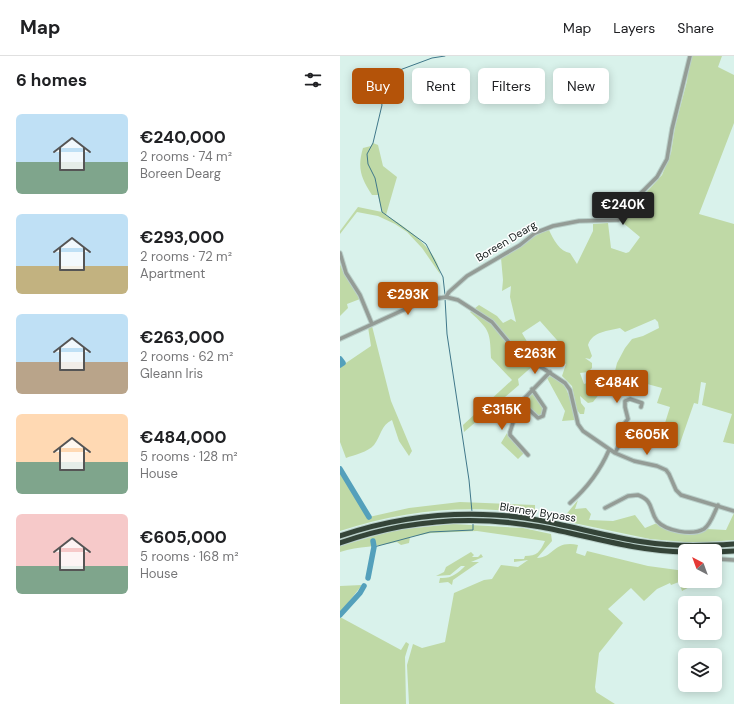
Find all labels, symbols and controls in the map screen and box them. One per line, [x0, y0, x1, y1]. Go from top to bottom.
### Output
text: Map [20, 15, 60, 40]
text: Map [563, 19, 591, 37]
text: Layers [613, 19, 655, 37]
text: Share [677, 19, 714, 37]
chip: Buy [352, 68, 404, 104]
chip: Rent [412, 68, 470, 104]
chip: Filters [478, 68, 545, 104]
chip: New [553, 68, 609, 104]
text: 6 homes [16, 69, 87, 91]
icon: filters [302, 69, 324, 91]
text: €240,000 [140, 126, 226, 148]
icon: home [48, 130, 96, 178]
text: 2 rooms · 74 m² [140, 148, 232, 165]
text: Boreen Dearg [140, 165, 221, 182]
pin: €240K [595, 192, 651, 226]
text: €240K [601, 196, 645, 213]
street label: Boreen Dearg [473, 217, 539, 265]
text: €293,000 [140, 226, 224, 248]
icon: home [48, 230, 96, 278]
text: 2 rooms · 72 m² [140, 248, 232, 265]
text: Apartment [140, 265, 205, 282]
pin: €293K [380, 282, 436, 316]
text: €293K [387, 286, 429, 303]
text: €263,000 [140, 326, 224, 348]
icon: home [48, 330, 96, 378]
pin: €263K [507, 341, 563, 375]
text: €263K [514, 345, 556, 362]
text: 2 rooms · 62 m² [140, 348, 233, 365]
text: Gleann Iris [140, 365, 203, 382]
pin: €484K [589, 370, 645, 404]
text: €484K [595, 374, 639, 391]
pin: €315K [474, 397, 530, 431]
text: €315K [482, 401, 522, 418]
pin: €605K [619, 422, 675, 456]
text: €484,000 [140, 426, 226, 448]
text: €605K [625, 426, 669, 443]
icon: home [48, 430, 96, 478]
text: 5 rooms · 128 m² [140, 448, 238, 465]
text: House [140, 465, 178, 482]
street label: Blarney Bypass [499, 499, 577, 525]
text: €605,000 [140, 526, 227, 548]
icon: home [48, 530, 96, 578]
north arrow [678, 544, 722, 588]
map controls [678, 544, 722, 692]
text: 5 rooms · 168 m² [140, 548, 238, 565]
text: House [140, 565, 178, 582]
button: locate [678, 596, 722, 640]
button: layers [678, 648, 722, 692]

